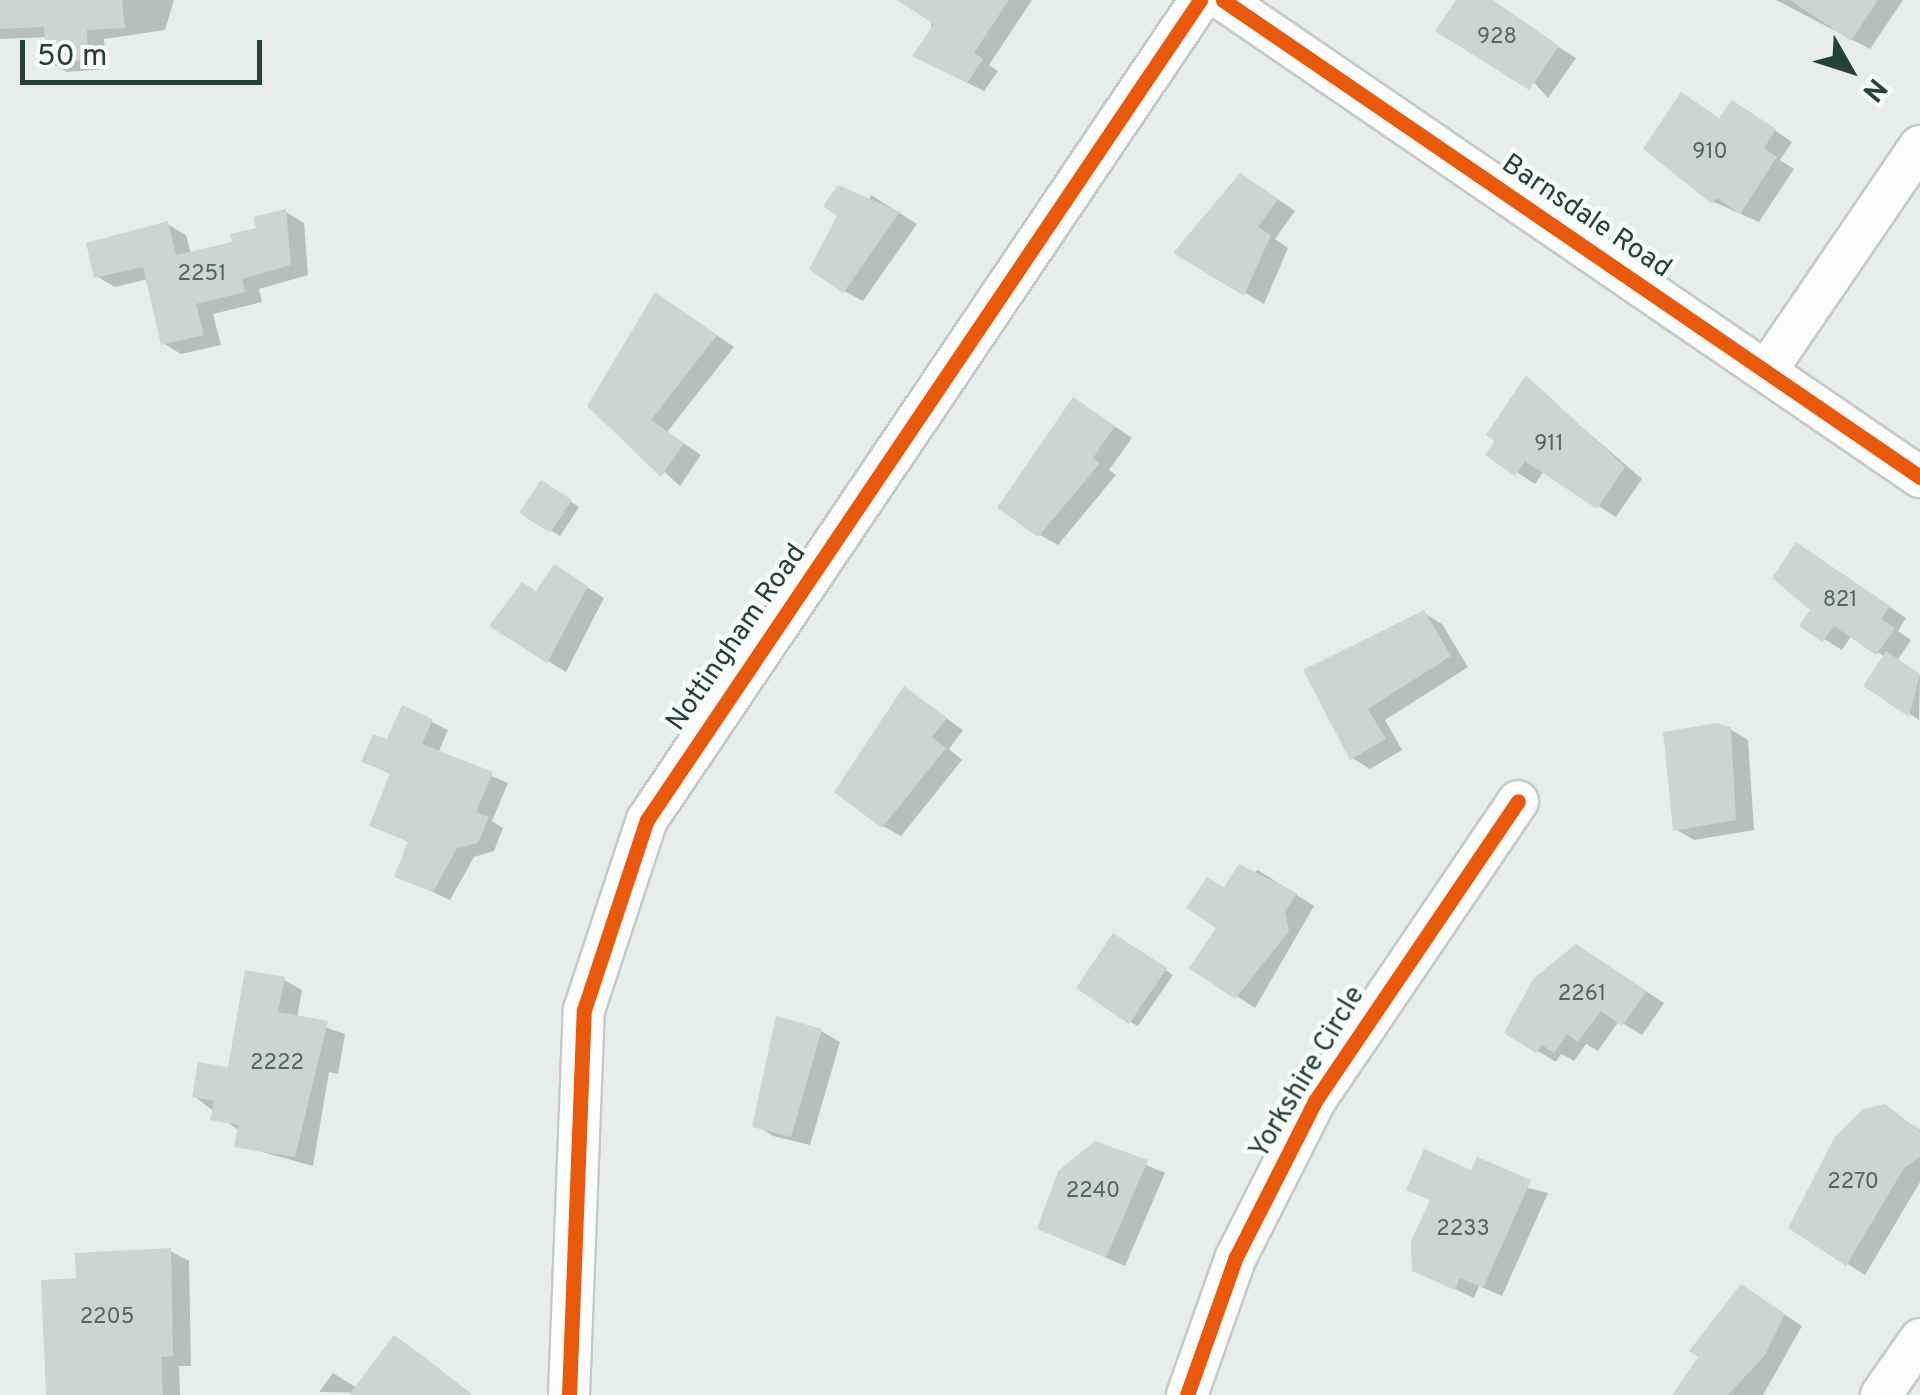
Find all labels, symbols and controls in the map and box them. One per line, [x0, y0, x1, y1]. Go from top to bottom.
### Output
scale bar [25, 20, 268, 82]
north arrow [1800, 20, 1900, 120]
house number: 928 [1477, 25, 1517, 51]
text: 50 m [37, 39, 107, 76]
text: N [1853, 70, 1894, 108]
house number: 910 [1692, 140, 1728, 166]
street label: Barnsdale Road [1495, 148, 1677, 286]
house number: 2251 [178, 262, 226, 288]
house number: 911 [1534, 432, 1564, 458]
street label: Nottingham Road [660, 538, 814, 738]
house number: 821 [1823, 588, 1857, 614]
street label: Yorkshire Circle [1243, 981, 1373, 1165]
house number: 2261 [1558, 982, 1606, 1008]
house number: 2222 [250, 1051, 304, 1077]
house number: 2270 [1827, 1170, 1879, 1196]
house number: 2240 [1066, 1179, 1120, 1205]
house number: 2233 [1436, 1217, 1490, 1243]
house number: 2205 [80, 1305, 134, 1331]

